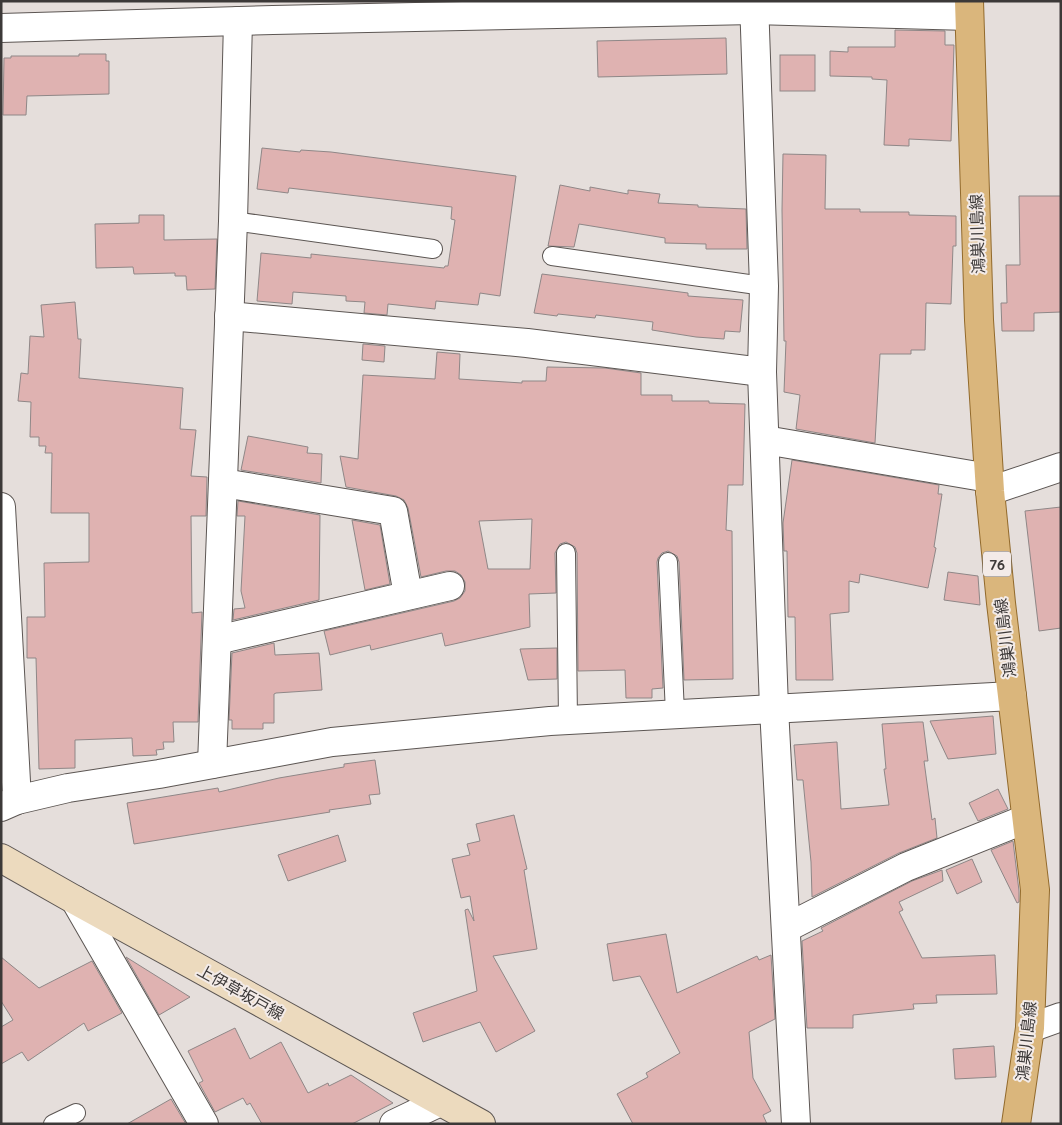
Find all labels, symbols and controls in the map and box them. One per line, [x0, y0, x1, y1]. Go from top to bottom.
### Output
street label: 鴻巣川島線 [966, 194, 988, 274]
road number: 76 [983, 552, 1011, 576]
street label: 鴻巣川島線 [990, 597, 1020, 679]
street label: 上伊草坂戸線 [194, 960, 288, 1024]
street label: 鴻巣川島線 [1012, 1000, 1040, 1082]

